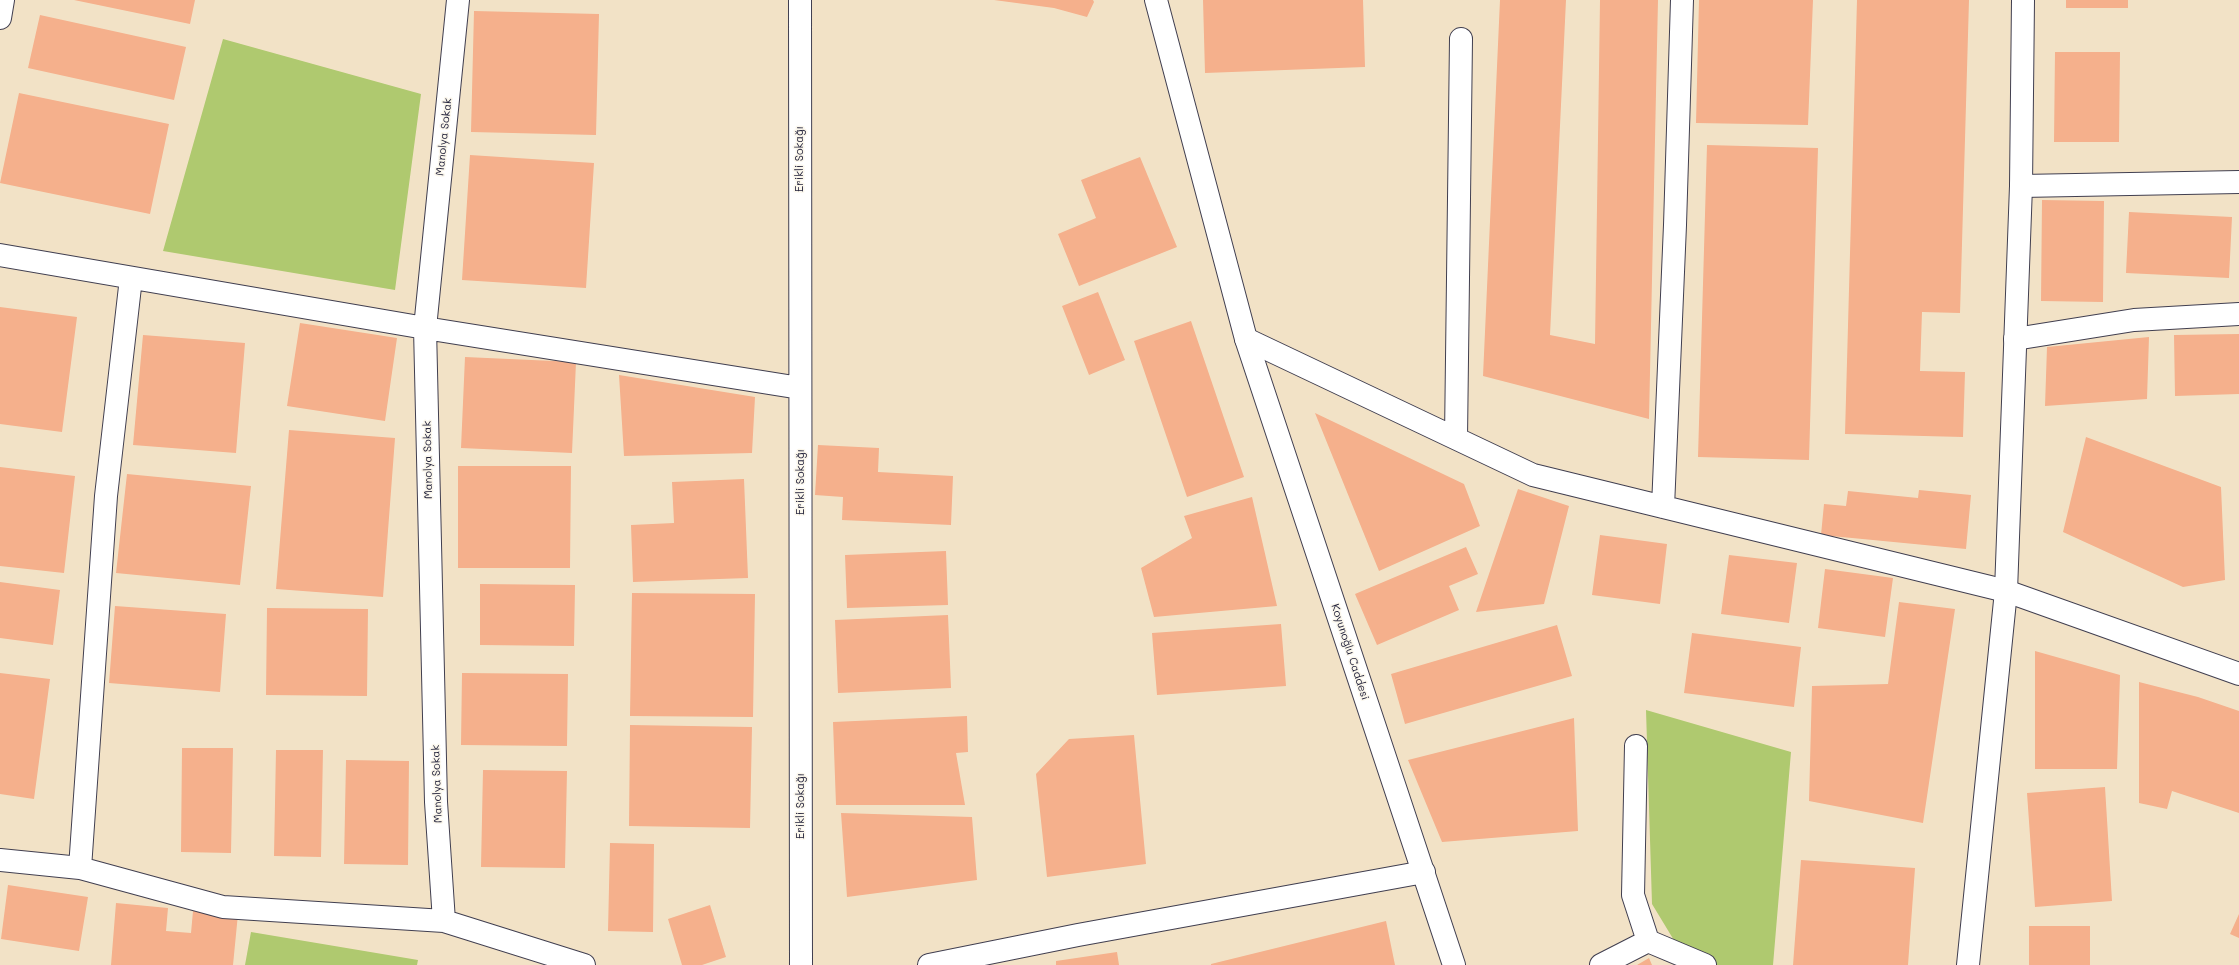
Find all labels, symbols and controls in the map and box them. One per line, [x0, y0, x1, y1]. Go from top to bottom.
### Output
street label: Manolya Sokak [433, 97, 455, 177]
street label: Erikli Sokağı [793, 126, 807, 192]
street label: Manolya Sokak [421, 421, 435, 499]
street label: Erikli Sokağı [794, 449, 808, 515]
street label: Koyunoğlu Caddesi [1328, 602, 1372, 702]
street label: Manolya Sokak [429, 745, 445, 823]
street label: Erikli Sokağı [794, 773, 808, 839]

